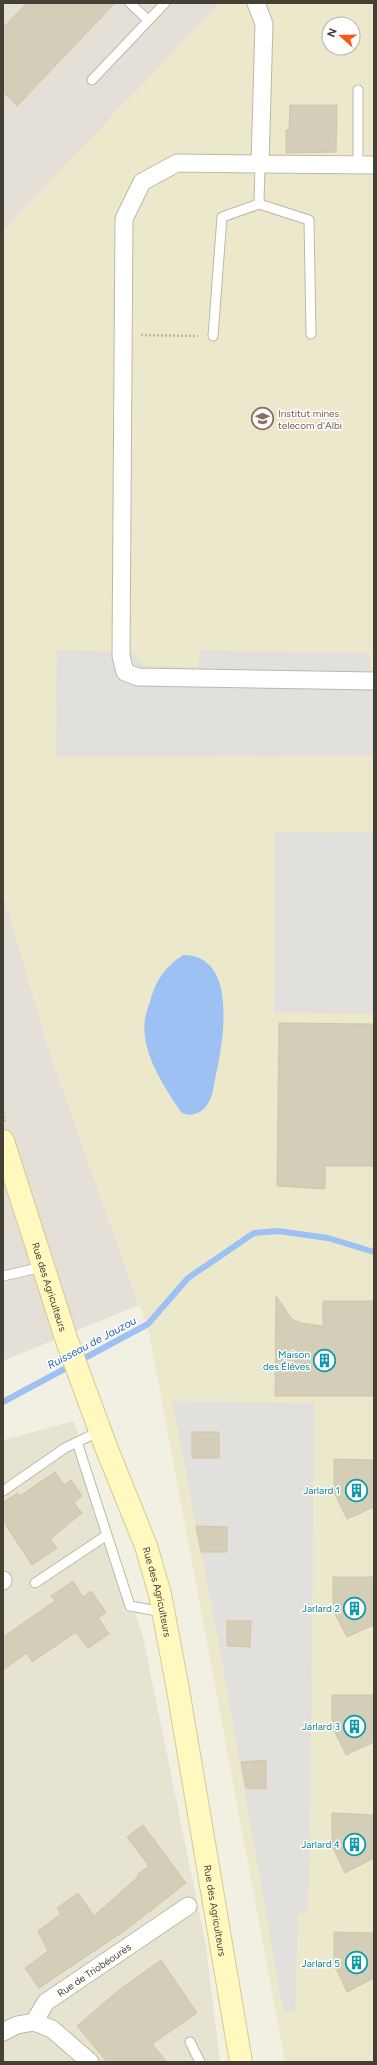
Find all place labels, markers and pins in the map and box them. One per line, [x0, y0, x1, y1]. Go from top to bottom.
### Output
school or university icon: Institut mines telecom d'Albi [250, 406, 276, 432]
place label: Institut mines telecom d'Albi [278, 407, 342, 432]
building icon: Maison des Élèves [312, 1347, 338, 1373]
place label: Maison des Élèves [263, 1348, 310, 1373]
building icon: Jarlard 1 [343, 1477, 369, 1503]
place label: Jarlard 1 [303, 1484, 340, 1497]
building icon: Jarlard 2 [342, 1595, 368, 1621]
place label: Jarlard 2 [302, 1602, 340, 1615]
building icon: Jarlard 3 [342, 1713, 368, 1739]
place label: Jarlard 3 [302, 1720, 340, 1733]
building icon: Jarlard 4 [342, 1831, 368, 1857]
place label: Jarlard 4 [301, 1838, 340, 1851]
building icon: Jarlard 5 [343, 1950, 369, 1976]
place label: Jarlard 5 [302, 1957, 340, 1970]

